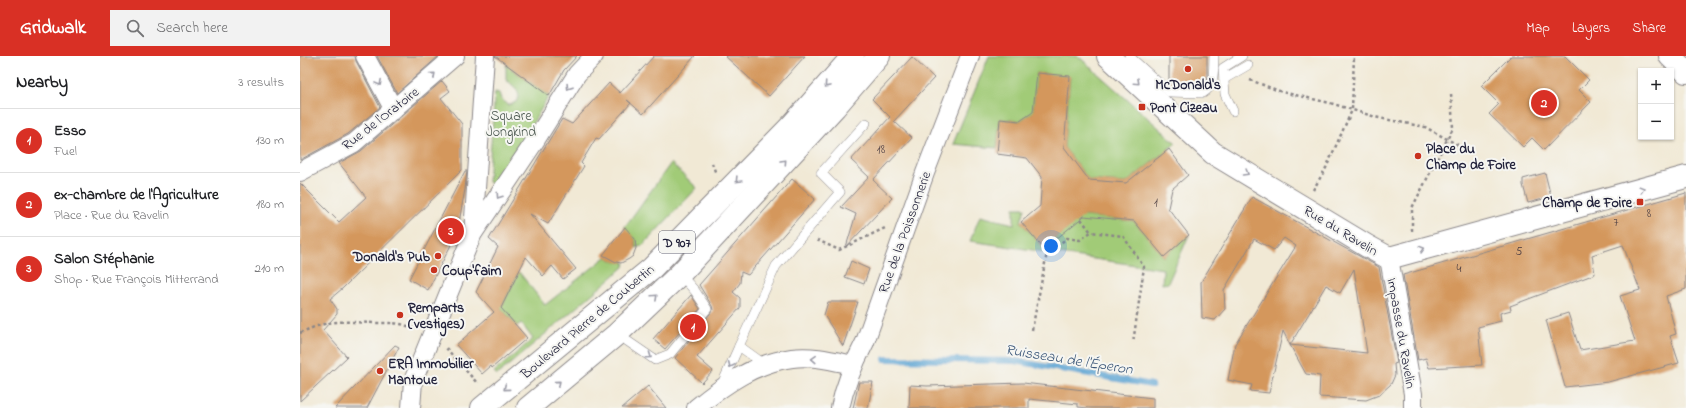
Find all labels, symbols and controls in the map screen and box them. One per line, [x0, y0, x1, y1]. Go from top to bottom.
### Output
search box [110, 10, 390, 46]
text: Gridwalk [20, 15, 86, 42]
icon: search [124, 17, 146, 39]
text: Search here [156, 17, 228, 39]
text: Map [1526, 18, 1550, 39]
text: Layers [1572, 18, 1610, 39]
text: Share [1632, 18, 1666, 39]
marker: McDonald's [1183, 64, 1193, 74]
map controls [1638, 68, 1674, 140]
button: + [1638, 68, 1674, 104]
text: Nearby [16, 70, 68, 95]
text: 3 results [238, 73, 284, 92]
one-way arrow [428, 73, 436, 80]
place label: McDonald's [1155, 75, 1221, 96]
one-way arrow [1132, 78, 1139, 85]
one-way arrow [375, 79, 382, 86]
one-way arrow [825, 81, 832, 88]
street label: Rue de l'Oratoire [338, 82, 425, 156]
one-way arrow [567, 82, 574, 89]
pin: 2 [1531, 88, 1557, 118]
place label: Pont Cizeau [1150, 98, 1218, 119]
marker: Pont Cizeau [1137, 102, 1147, 112]
button: − [1638, 104, 1674, 140]
park label: Square Jongkind [486, 106, 536, 144]
text: Esso [54, 120, 86, 142]
text: 1 [27, 131, 31, 150]
text: 130 m [256, 131, 284, 150]
place label: Place du Champ de Foire [1426, 139, 1516, 176]
house number: 18 [877, 141, 886, 159]
text: Fuel [54, 142, 77, 161]
marker: Place du Champ de Foire [1413, 151, 1423, 161]
one-way arrow [779, 160, 786, 167]
street label: Rue de la Poissonnerie [874, 168, 937, 296]
one-way arrow [1242, 168, 1249, 176]
one-way arrow [735, 175, 743, 183]
text: ex-chambre de l'Agriculture [54, 184, 219, 206]
one-way arrow [1638, 185, 1645, 194]
one-way arrow [497, 191, 504, 198]
place label: Champ de Foire [1542, 193, 1633, 214]
house number: 1 [1154, 194, 1158, 212]
text: 2 [26, 195, 32, 214]
text: 180 m [256, 195, 284, 214]
marker: Champ de Foire [1635, 197, 1645, 207]
street label: Rue du Ravelin [1299, 201, 1382, 262]
house number: 8 [1647, 205, 1652, 223]
text: Place · Rue du Ravelin [54, 206, 169, 225]
house number: 7 [1614, 214, 1619, 232]
pin: 3 [438, 216, 464, 246]
road number: D 907 [659, 231, 695, 253]
your location [1041, 236, 1061, 256]
house number: 5 [1516, 243, 1523, 261]
one-way arrow [1418, 245, 1425, 254]
place label: Donald's Pub [352, 247, 431, 268]
text: Salon Stéphanie [54, 248, 154, 270]
marker: Donald's Pub [433, 251, 443, 261]
text: 3 [26, 259, 32, 278]
text: 210 m [254, 259, 284, 278]
street label: Boulevard Pierre de Coubertin [516, 260, 660, 385]
house number: 4 [1457, 260, 1462, 278]
place label: Coup'faim [442, 261, 502, 282]
marker: Coup'faim [429, 265, 439, 275]
text: Shop · Rue François Mitterrand [54, 270, 218, 289]
street label: Impasse du Ravelin [1380, 276, 1421, 390]
one-way arrow [650, 294, 658, 302]
place label: Remparts (vestiges) [407, 298, 465, 337]
marker: Remparts (vestiges) [395, 310, 405, 320]
pin: 1 [680, 312, 706, 342]
water label: Ruisseau de l'Éperon [1004, 339, 1135, 381]
one-way arrow [644, 351, 651, 358]
place label: ERA Immobilier Mantoue [388, 354, 474, 391]
one-way arrow [811, 355, 817, 363]
one-way arrow [727, 362, 735, 369]
marker: ERA Immobilier Mantoue [375, 366, 385, 376]
one-way arrow [553, 380, 560, 387]
one-way arrow [503, 383, 510, 390]

